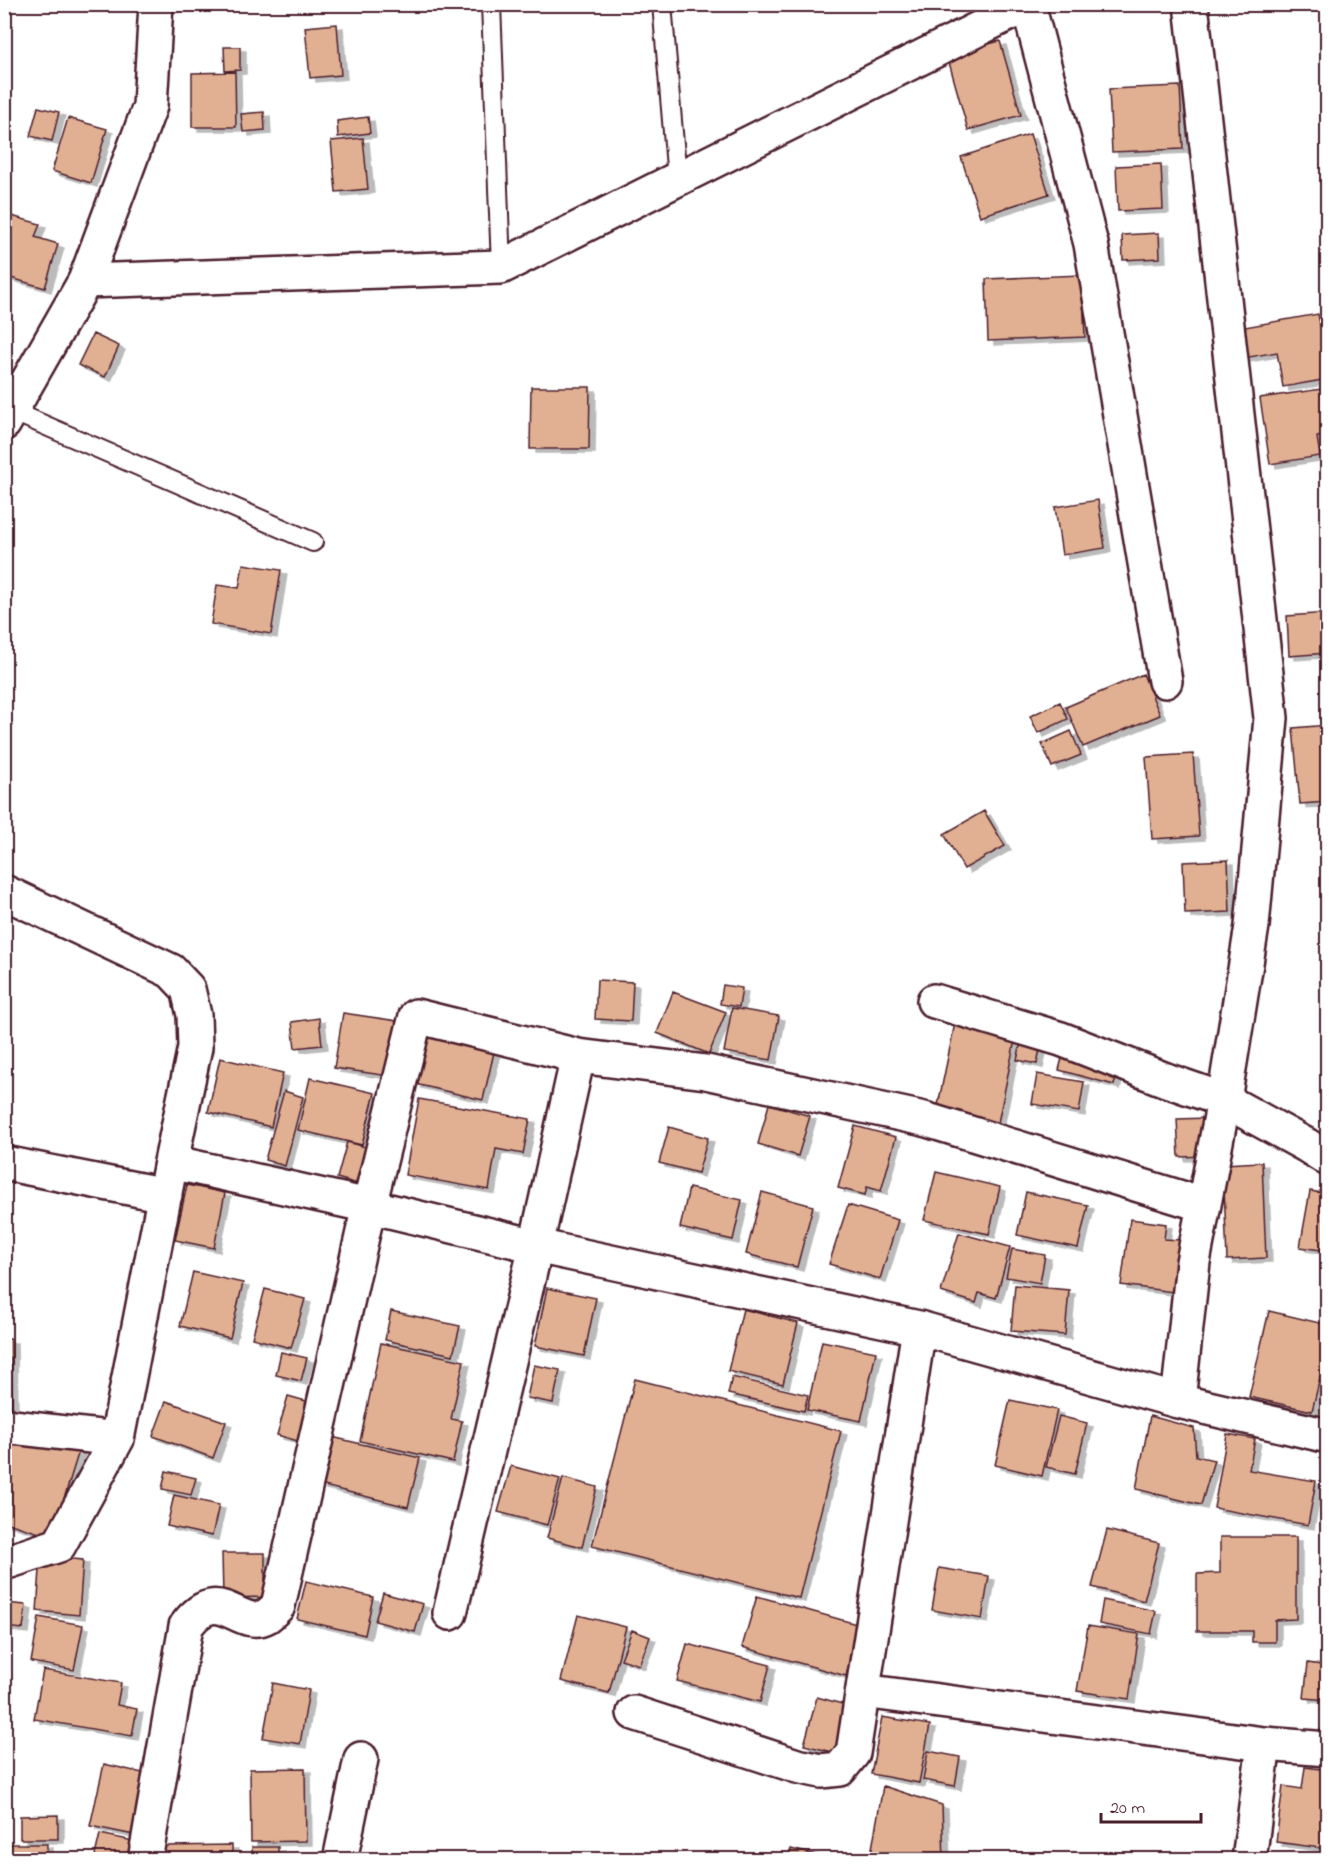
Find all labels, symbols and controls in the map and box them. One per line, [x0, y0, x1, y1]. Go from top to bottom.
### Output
scale bar [1101, 1786, 1202, 1824]
text: 20 m [1110, 1796, 1145, 1822]

